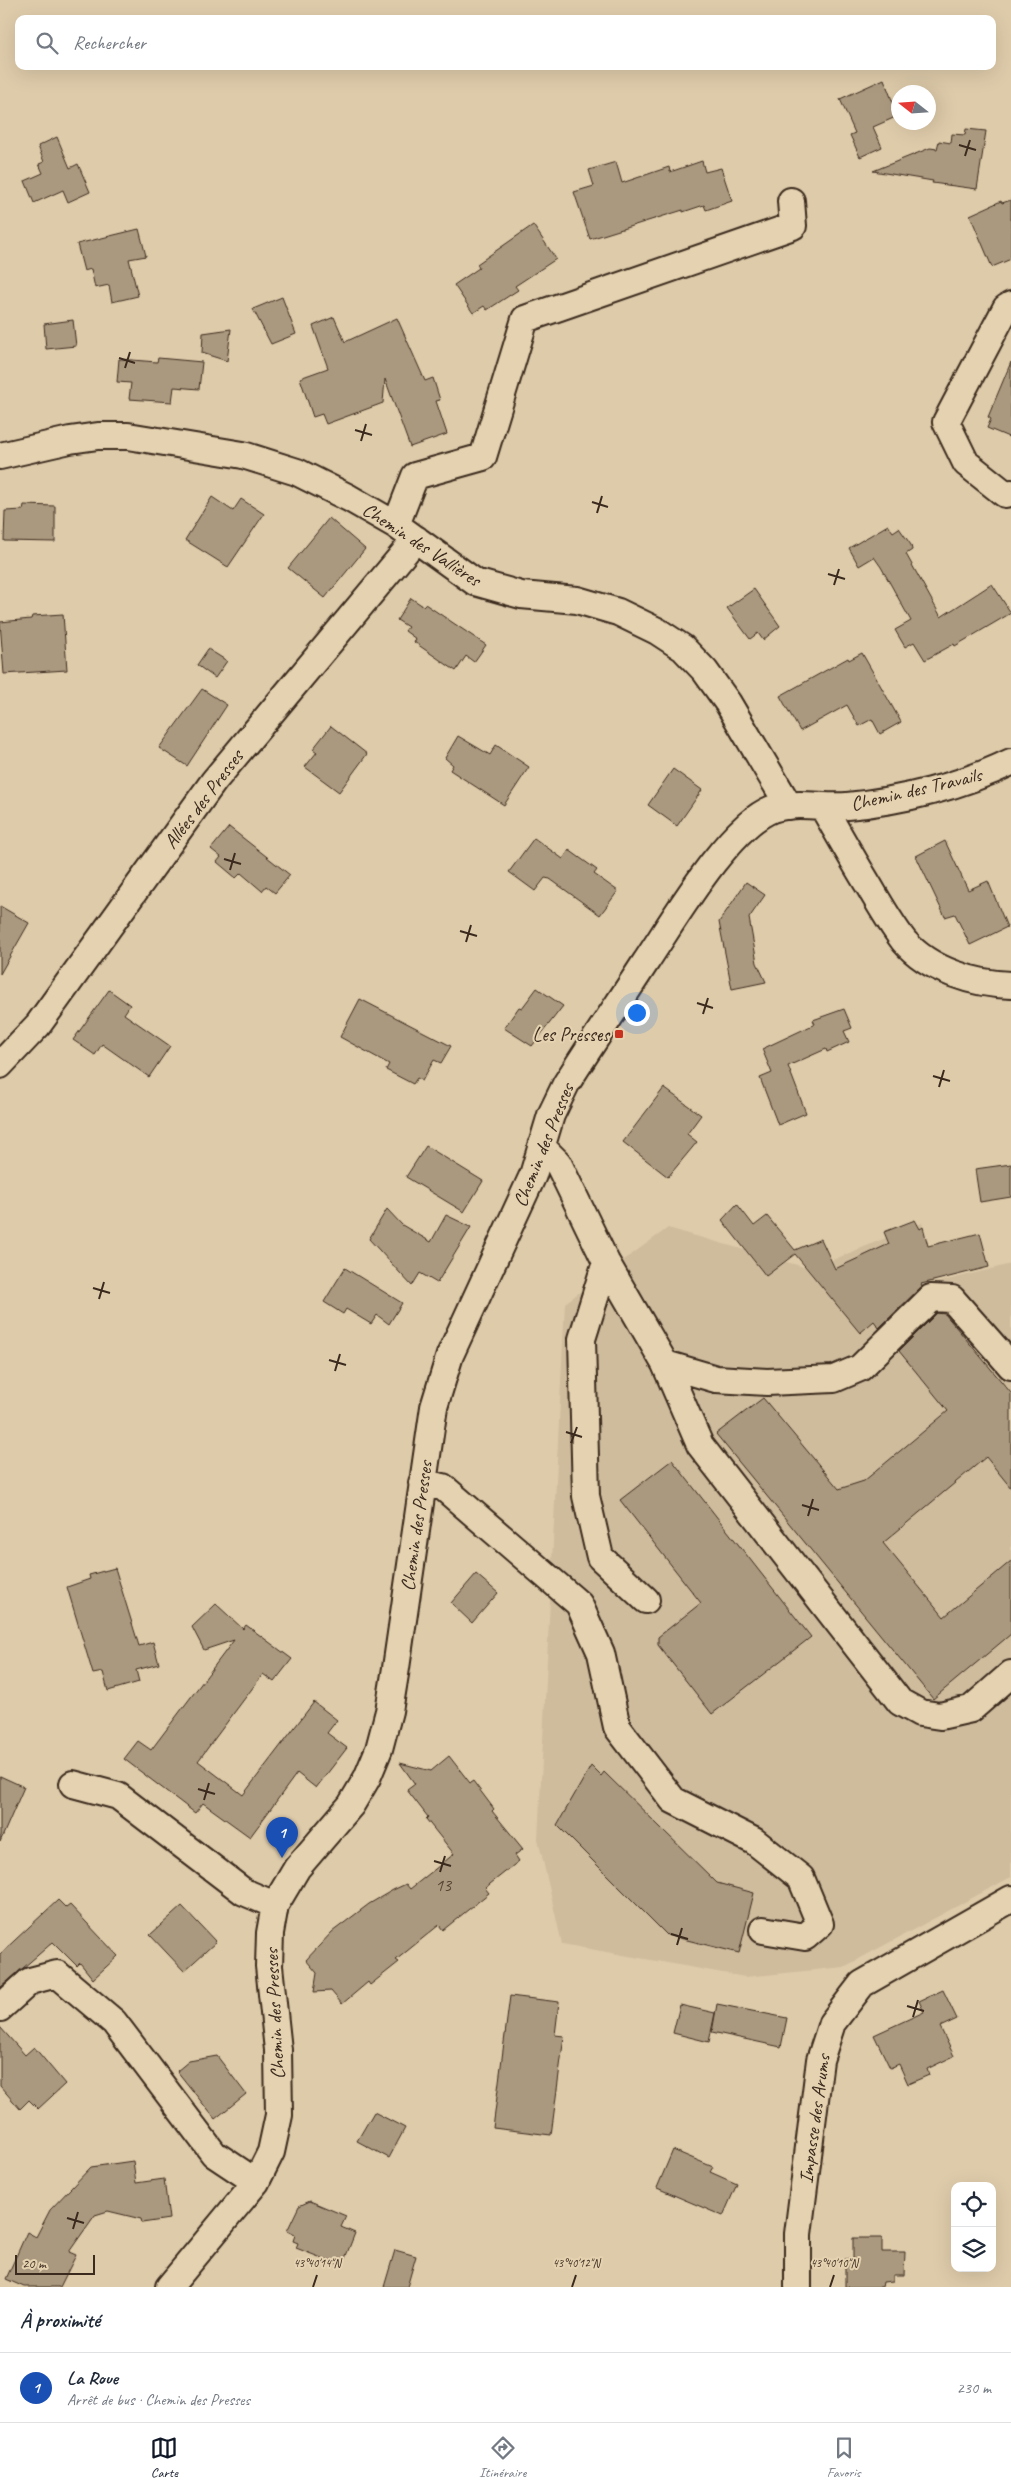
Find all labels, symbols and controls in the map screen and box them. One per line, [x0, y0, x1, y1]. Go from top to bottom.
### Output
search box [15, 15, 996, 70]
icon: search [33, 29, 61, 57]
text: Rechercher [73, 31, 146, 55]
north arrow [891, 85, 936, 130]
street label: Chemin des Vallières [358, 497, 487, 593]
street label: Allées des Presses [158, 743, 250, 854]
street label: Chemin des Travails [848, 762, 986, 817]
your location [624, 1000, 650, 1026]
place label: Les Presses [533, 1022, 611, 1047]
marker: Les Presses [613, 1028, 625, 1040]
street label: Chemin des Presses [507, 1078, 580, 1211]
street label: Chemin des Presses [395, 1457, 438, 1593]
pin: 1 [266, 1817, 298, 1858]
house number: 13 [435, 1874, 453, 1896]
street label: Chemin des Presses [258, 1946, 290, 2080]
street label: Impasse des Arums [793, 2051, 836, 2185]
map controls [951, 2182, 996, 2272]
button: locate [951, 2182, 996, 2227]
button: layers [951, 2227, 996, 2272]
scale bar [15, 2252, 95, 2275]
text: 20 m [22, 2255, 46, 2272]
text: 43°40'14"N [293, 2255, 342, 2271]
text: 43°40'12"N [552, 2255, 601, 2271]
text: 43°40'10"N [810, 2255, 859, 2271]
text: À proximité [20, 2307, 100, 2333]
text: La Roue [67, 2366, 118, 2390]
text: 1 [32, 2378, 40, 2398]
text: 230 m [957, 2378, 991, 2398]
text: Arrêt de bus · Chemin des Presses [67, 2390, 250, 2410]
tab: Carte [150, 2434, 178, 2481]
tab: Itinéraire [479, 2434, 526, 2481]
tab: Favoris [827, 2434, 861, 2481]

